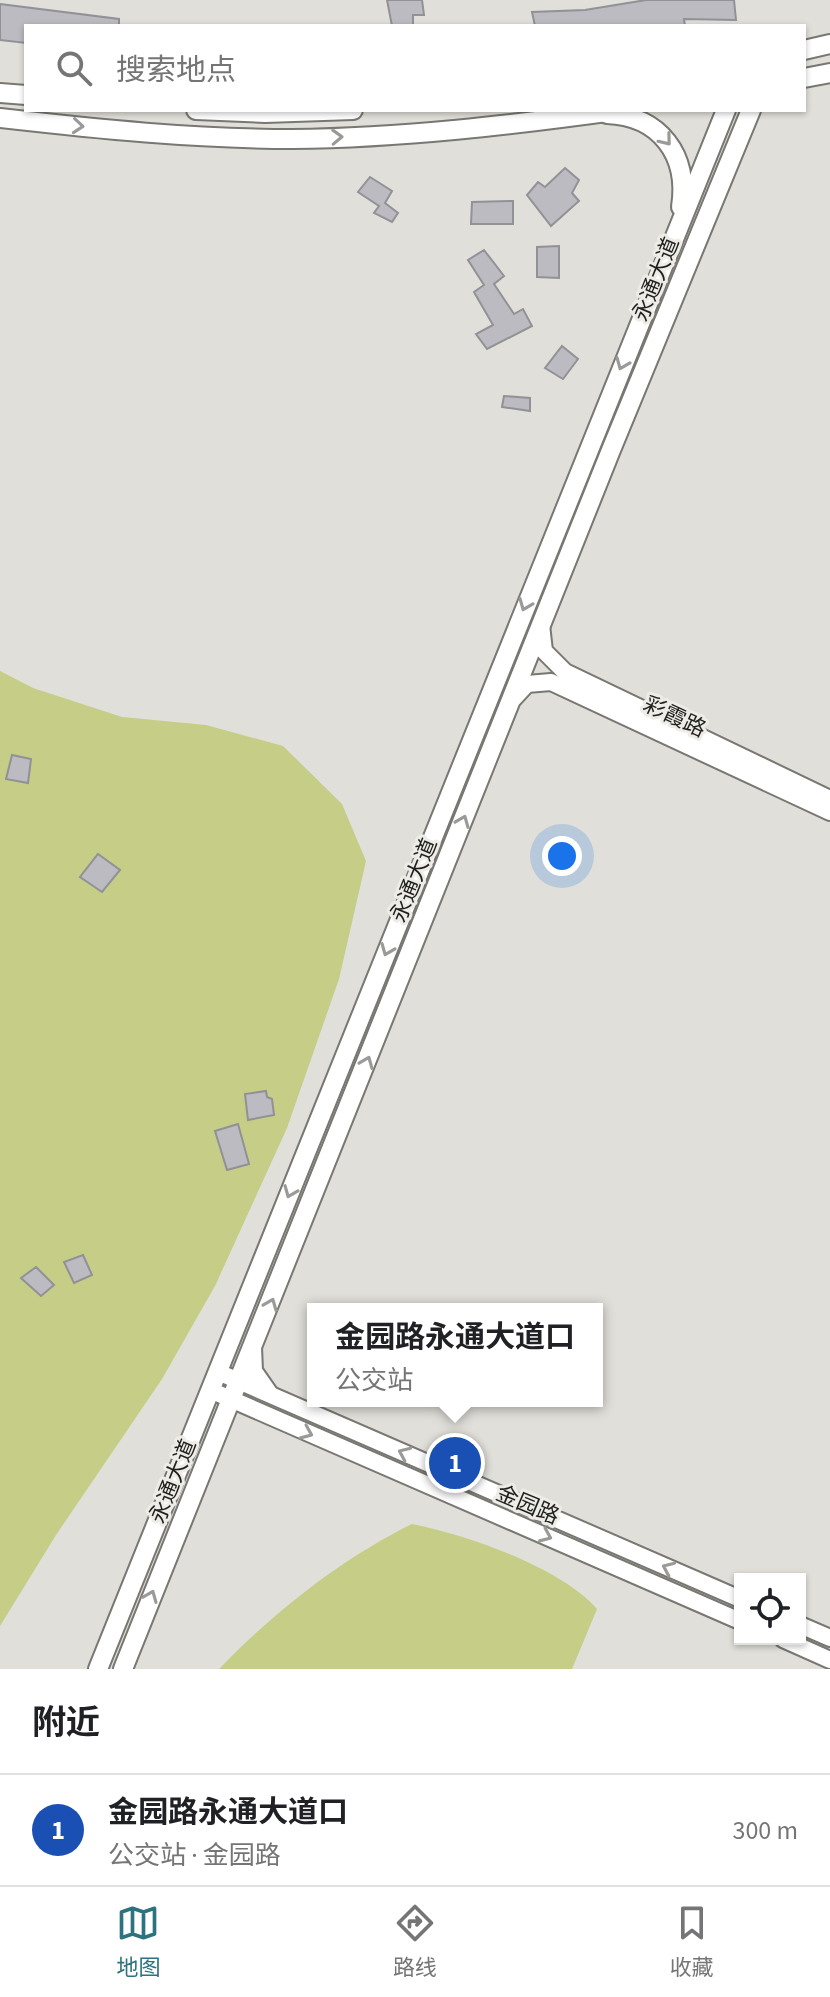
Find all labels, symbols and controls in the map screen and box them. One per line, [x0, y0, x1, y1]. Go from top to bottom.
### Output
search box [24, 24, 806, 112]
icon: search [52, 46, 96, 90]
text: 搜索地点 [116, 49, 236, 92]
one-way arrow [71, 118, 84, 135]
one-way arrow [331, 129, 344, 146]
one-way arrow [656, 131, 671, 146]
street label: 永通大道 [625, 233, 687, 326]
one-way arrow [616, 356, 632, 370]
one-way arrow [519, 597, 535, 611]
street label: 彩霞路 [638, 688, 711, 745]
one-way arrow [453, 815, 469, 829]
street label: 永通大道 [383, 834, 445, 927]
your location [542, 836, 582, 876]
one-way arrow [380, 942, 397, 956]
one-way arrow [357, 1056, 374, 1070]
one-way arrow [284, 1184, 300, 1198]
one-way arrow [261, 1298, 277, 1312]
popup [307, 1303, 603, 1407]
text: 金园路永通大道口 [335, 1316, 575, 1359]
text: 公交站 [335, 1362, 413, 1399]
one-way arrow [299, 1423, 313, 1439]
pin: 1 [429, 1433, 481, 1493]
street label: 永通大道 [142, 1435, 204, 1528]
one-way arrow [398, 1447, 413, 1463]
street label: 金园路 [491, 1477, 564, 1533]
one-way arrow [538, 1527, 552, 1543]
one-way arrow [662, 1562, 677, 1578]
map controls [734, 1573, 806, 1645]
button: locate [734, 1573, 806, 1645]
one-way arrow [141, 1590, 158, 1604]
text: 附近 [32, 1699, 100, 1748]
text: 金园路永通大道口 [108, 1791, 348, 1834]
text: 1 [51, 1812, 65, 1849]
text: 300 m [732, 1812, 798, 1849]
text: 公交站 · 金园路 [108, 1837, 281, 1874]
tab: 地图 [116, 1901, 160, 1984]
tab: 路线 [393, 1901, 437, 1984]
tab: 收藏 [670, 1901, 714, 1984]

